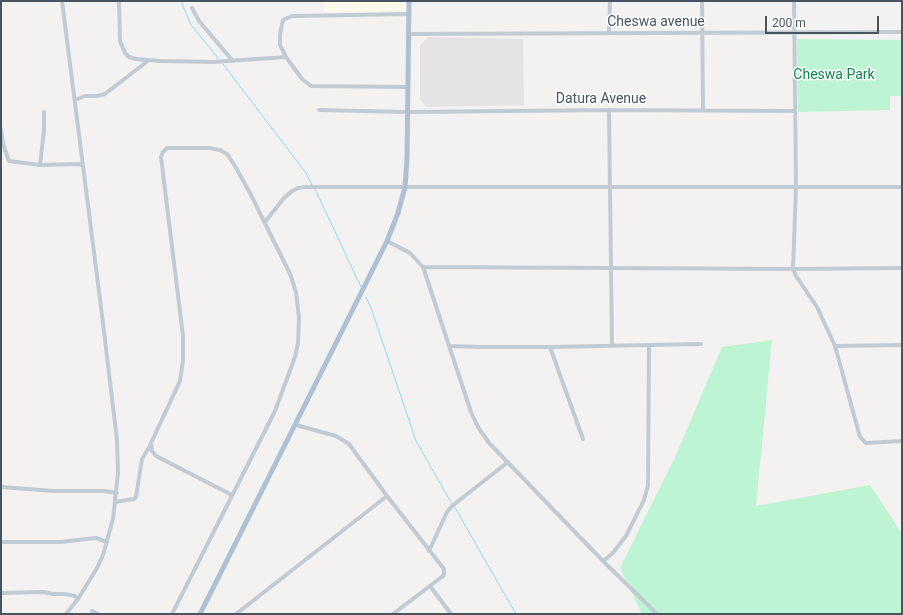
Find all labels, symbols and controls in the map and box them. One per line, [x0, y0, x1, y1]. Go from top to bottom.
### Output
scale bar [767, 8, 881, 34]
street label: Cheswa avenue [607, 14, 705, 30]
text: 200 m [772, 16, 806, 30]
park label: Cheswa Park [793, 67, 875, 83]
street label: Datura Avenue [556, 91, 646, 107]

